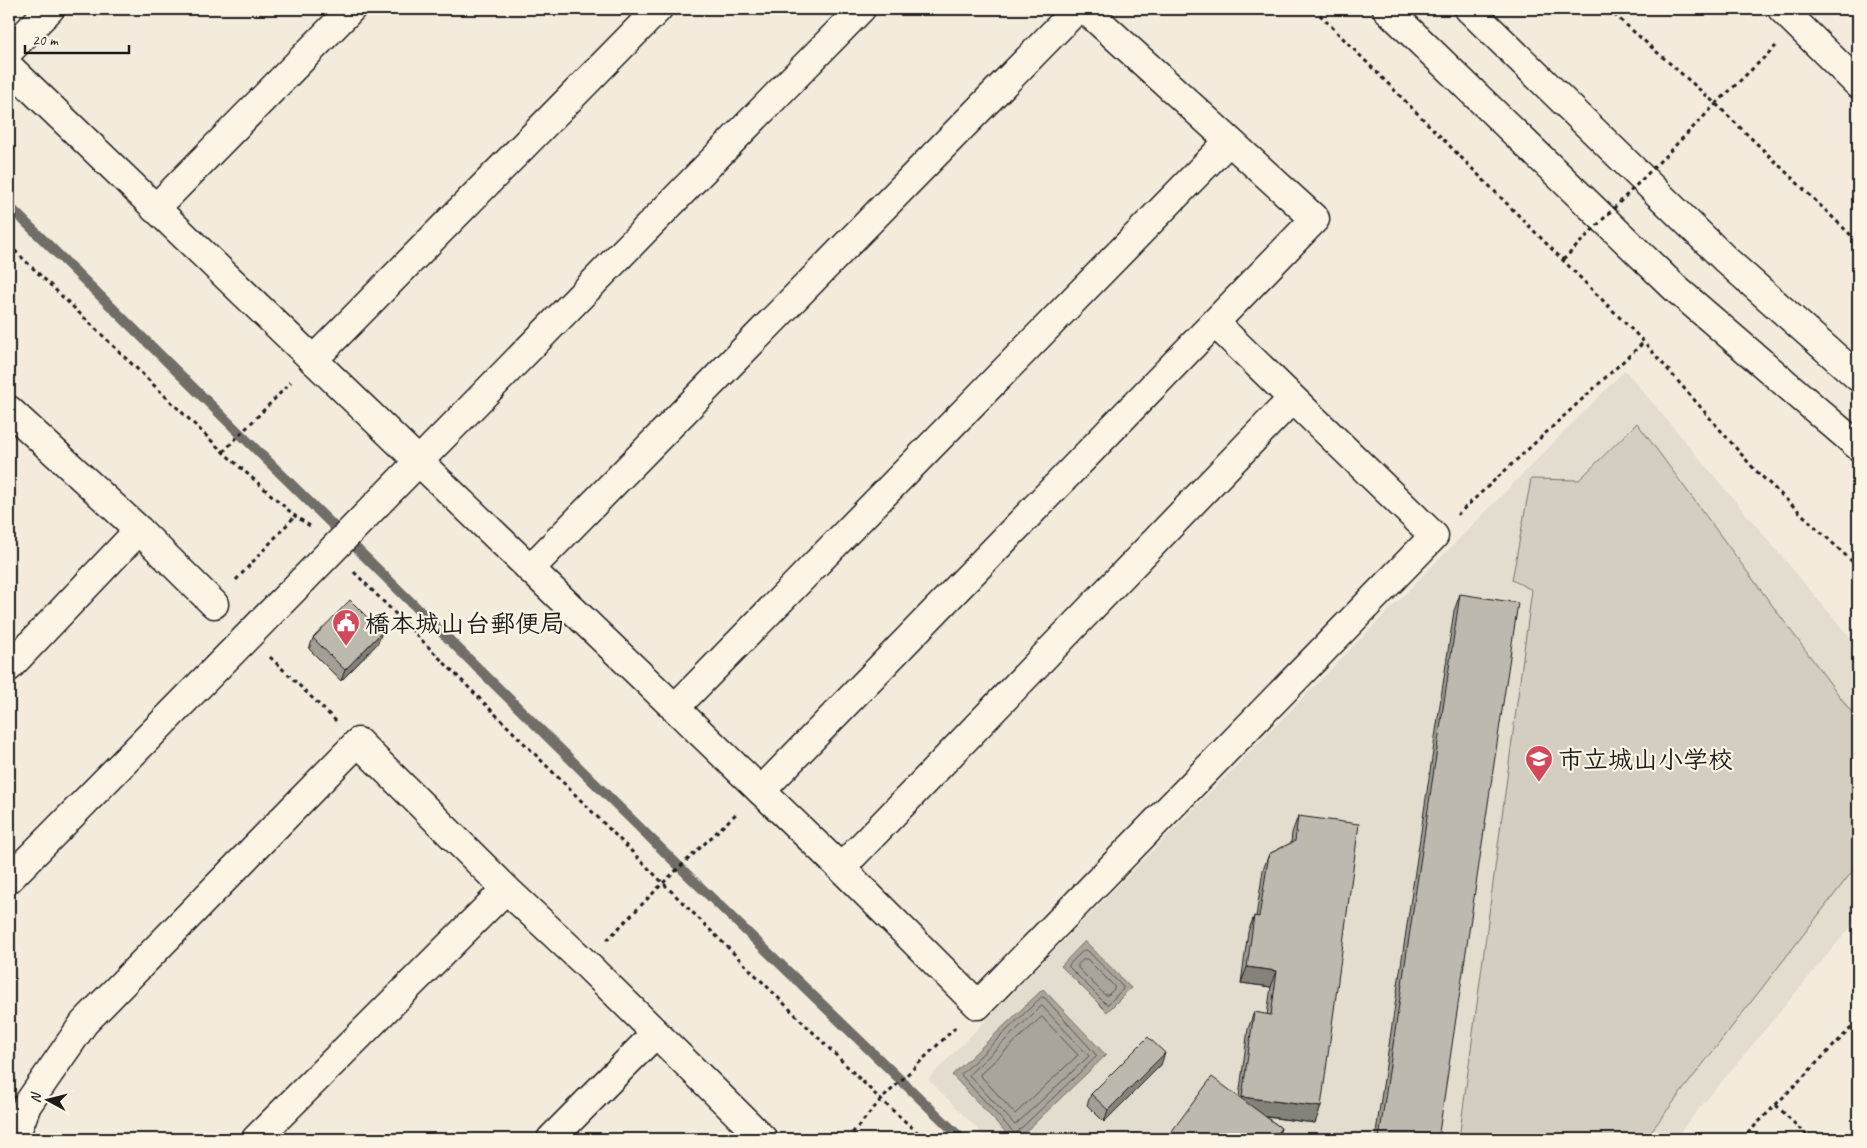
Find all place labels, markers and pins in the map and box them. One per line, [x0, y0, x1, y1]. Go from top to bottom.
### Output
public building icon: 橋本城山台郵便局 [331, 608, 361, 647]
place label: 橋本城山台郵便局 [365, 608, 565, 640]
school or university icon: 市立城山小学校 [1524, 744, 1554, 783]
place label: 市立城山小学校 [1558, 744, 1733, 776]

